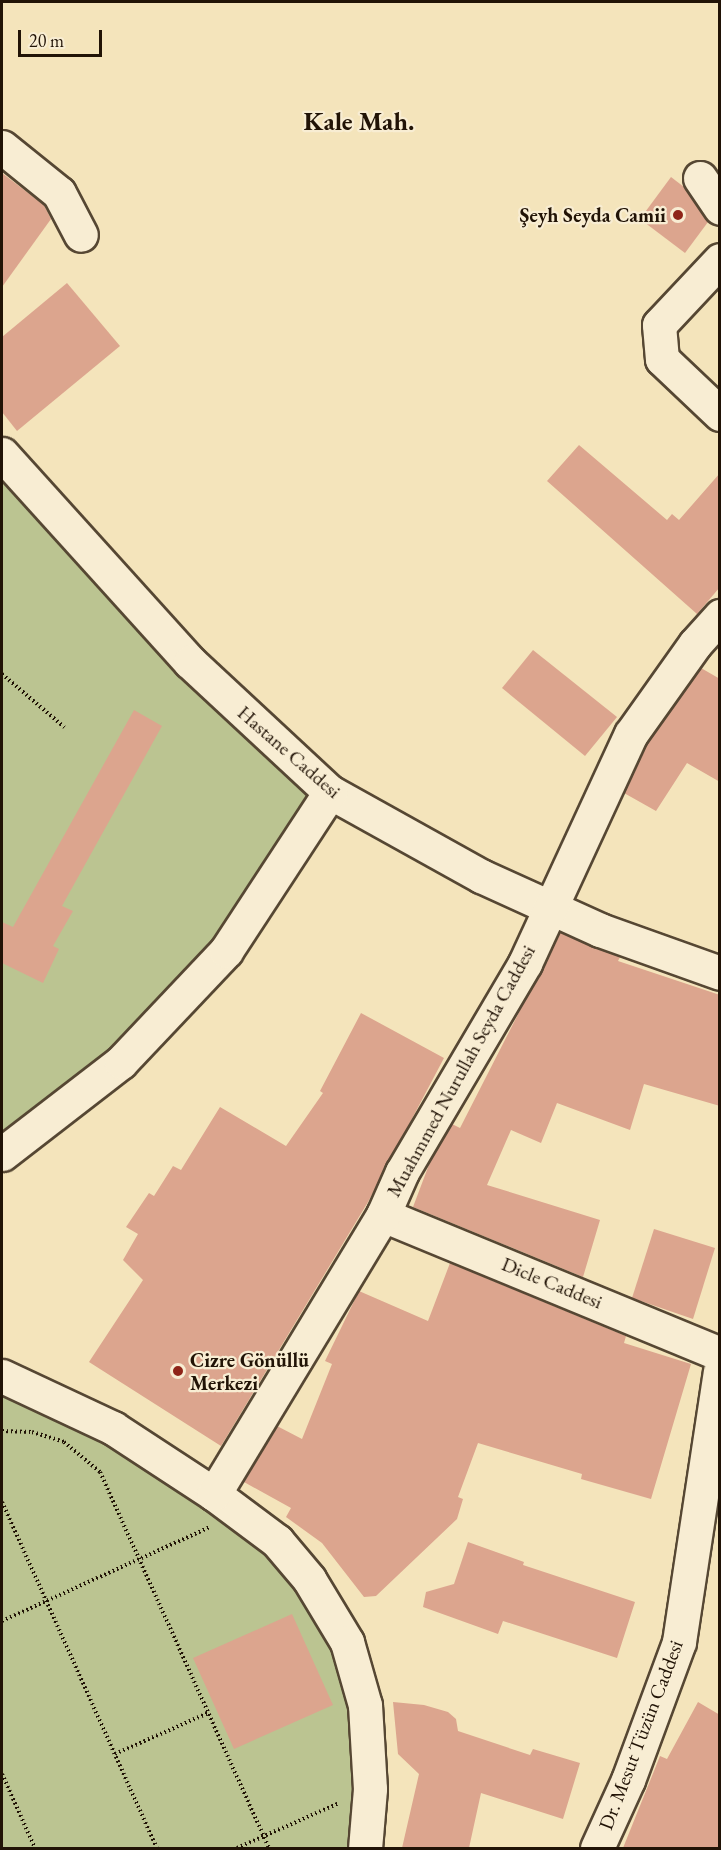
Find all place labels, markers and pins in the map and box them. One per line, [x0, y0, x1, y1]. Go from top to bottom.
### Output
place label: Şeyh Seyda Camii [520, 203, 666, 227]
marker: Şeyh Seyda Camii [671, 208, 685, 222]
place label: Cizre Gönüllü Merkezi [190, 1348, 309, 1395]
marker: Cizre Gönüllü Merkezi [171, 1364, 185, 1378]

